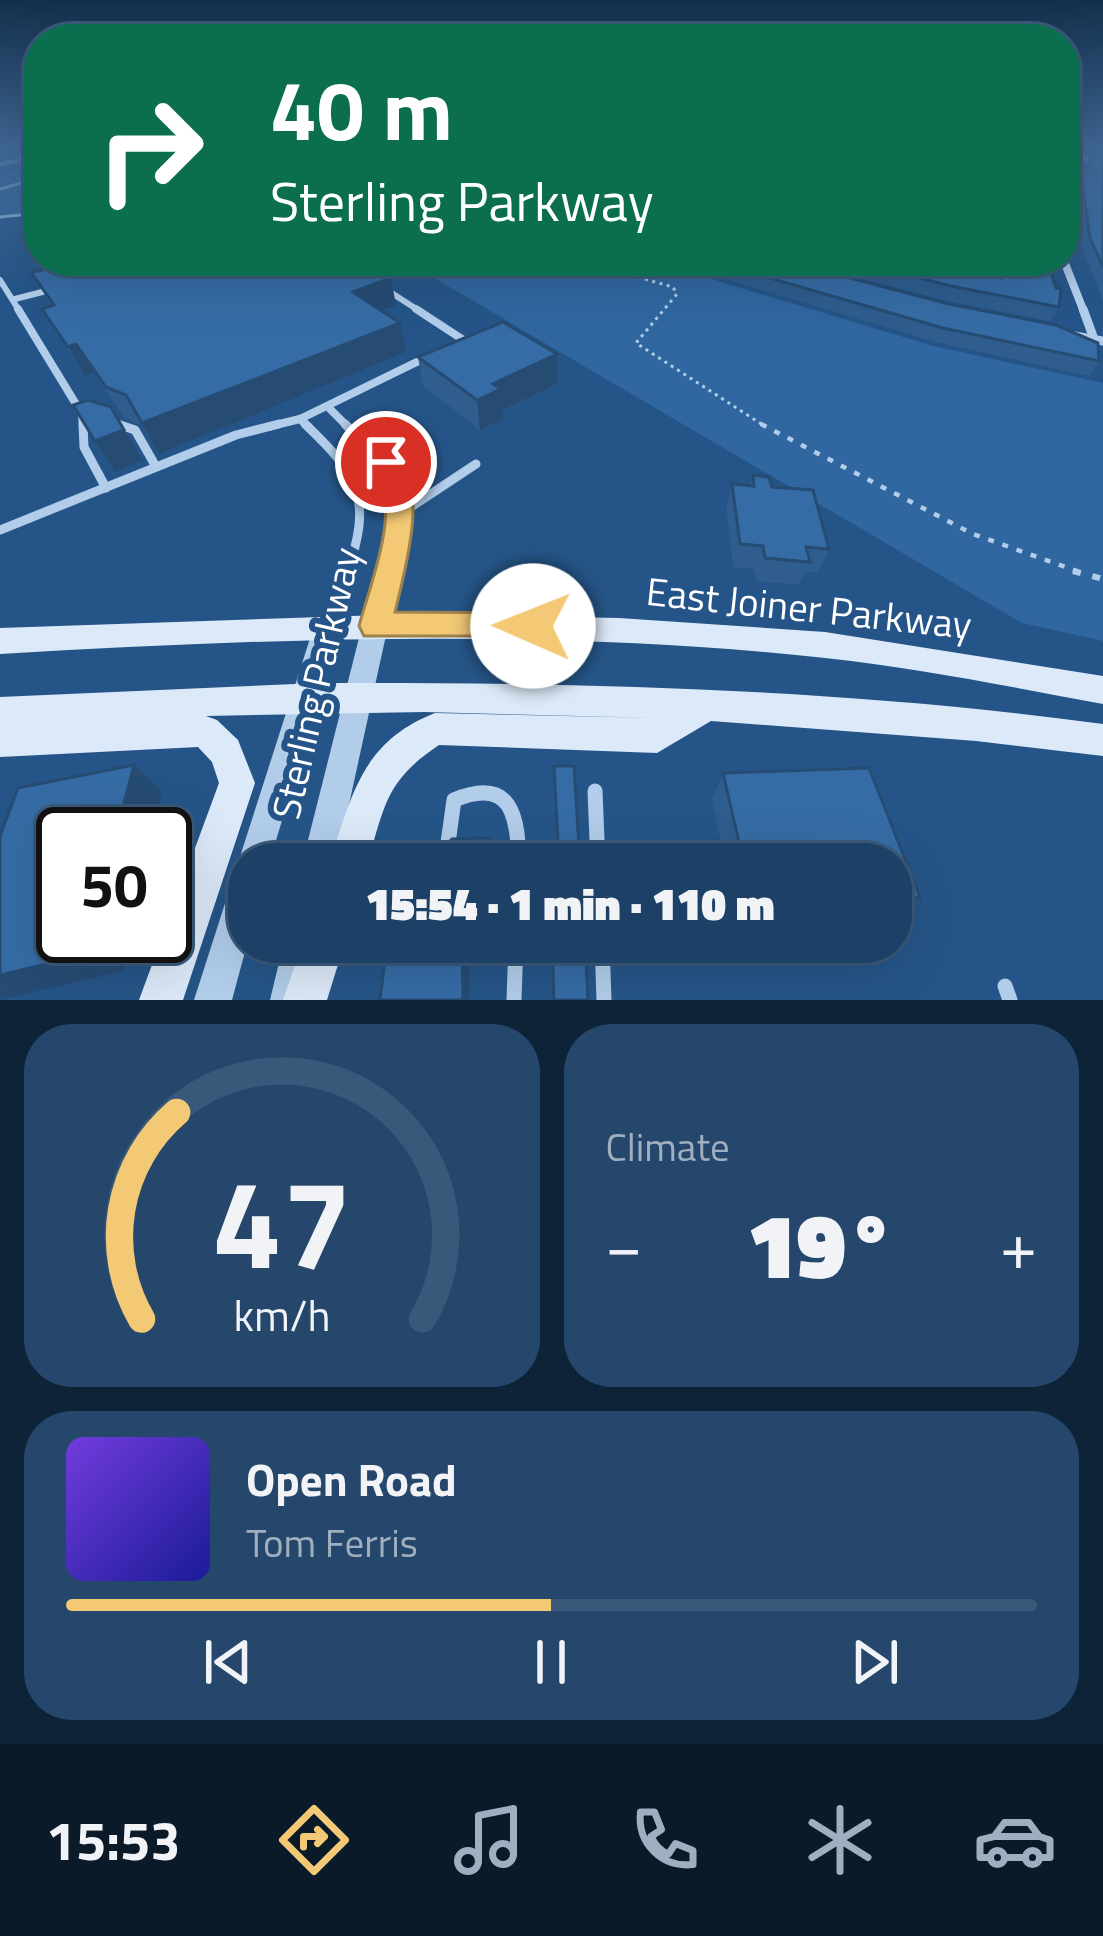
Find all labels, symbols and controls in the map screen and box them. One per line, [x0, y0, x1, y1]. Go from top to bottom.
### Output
text: 40 m [270, 45, 453, 173]
icon: right [72, 72, 228, 228]
text: Sterling Parkway [270, 160, 654, 242]
pin [335, 411, 437, 513]
icon: arrive [353, 429, 419, 495]
street label: Sterling Parkway [256, 541, 375, 825]
street label: East Joiner Parkway [643, 561, 975, 654]
position arrow [470, 563, 596, 689]
speed limit sign: 50 [36, 807, 192, 963]
text: 15:54 · 1 min · 110 m [366, 869, 774, 937]
text: Climate [606, 1117, 730, 1176]
text: 47 [212, 1127, 352, 1316]
text: 19° [747, 1176, 896, 1313]
text: − [606, 1194, 642, 1295]
text: + [1000, 1194, 1037, 1295]
text: km/h [233, 1281, 330, 1347]
text: Open Road [246, 1445, 457, 1513]
text: Tom Ferris [246, 1513, 418, 1572]
icon: previous [195, 1629, 261, 1695]
icon: pause [518, 1629, 584, 1695]
icon: next [842, 1629, 908, 1695]
icon: directions [272, 1798, 356, 1882]
icon: music [447, 1798, 531, 1882]
icon: phone [623, 1798, 707, 1882]
icon: climate [798, 1798, 882, 1882]
icon: car [973, 1798, 1057, 1882]
text: 15:53 [46, 1799, 180, 1881]

